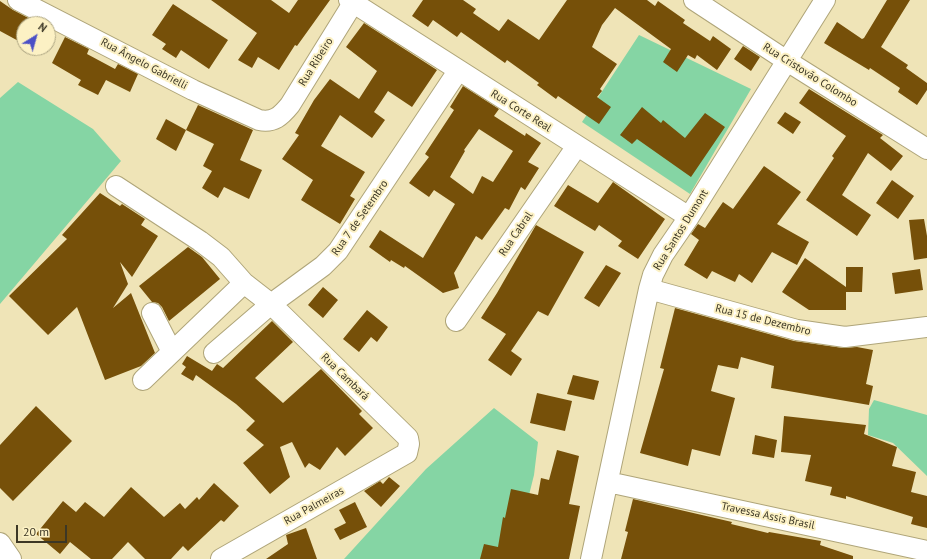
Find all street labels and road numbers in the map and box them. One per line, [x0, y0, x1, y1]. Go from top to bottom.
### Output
street label: Rua Ribeiro [296, 35, 336, 89]
street label: Rua Ângelo Gabrielli [98, 36, 190, 92]
street label: Rua Cristovão Colombo [760, 41, 860, 109]
street label: Rua Corte Real [488, 87, 554, 135]
street label: Rua 7 de Setembro [329, 178, 391, 258]
street label: Rua Santos Dumont [651, 187, 711, 273]
street label: Rua Cabral [496, 209, 536, 259]
street label: Rua 15 de Dezembro [714, 302, 812, 338]
street label: Rua Cambará [318, 351, 372, 403]
street label: Rua Palmeiras [282, 484, 346, 528]
street label: Travessa Assis Brasil [720, 500, 816, 532]

